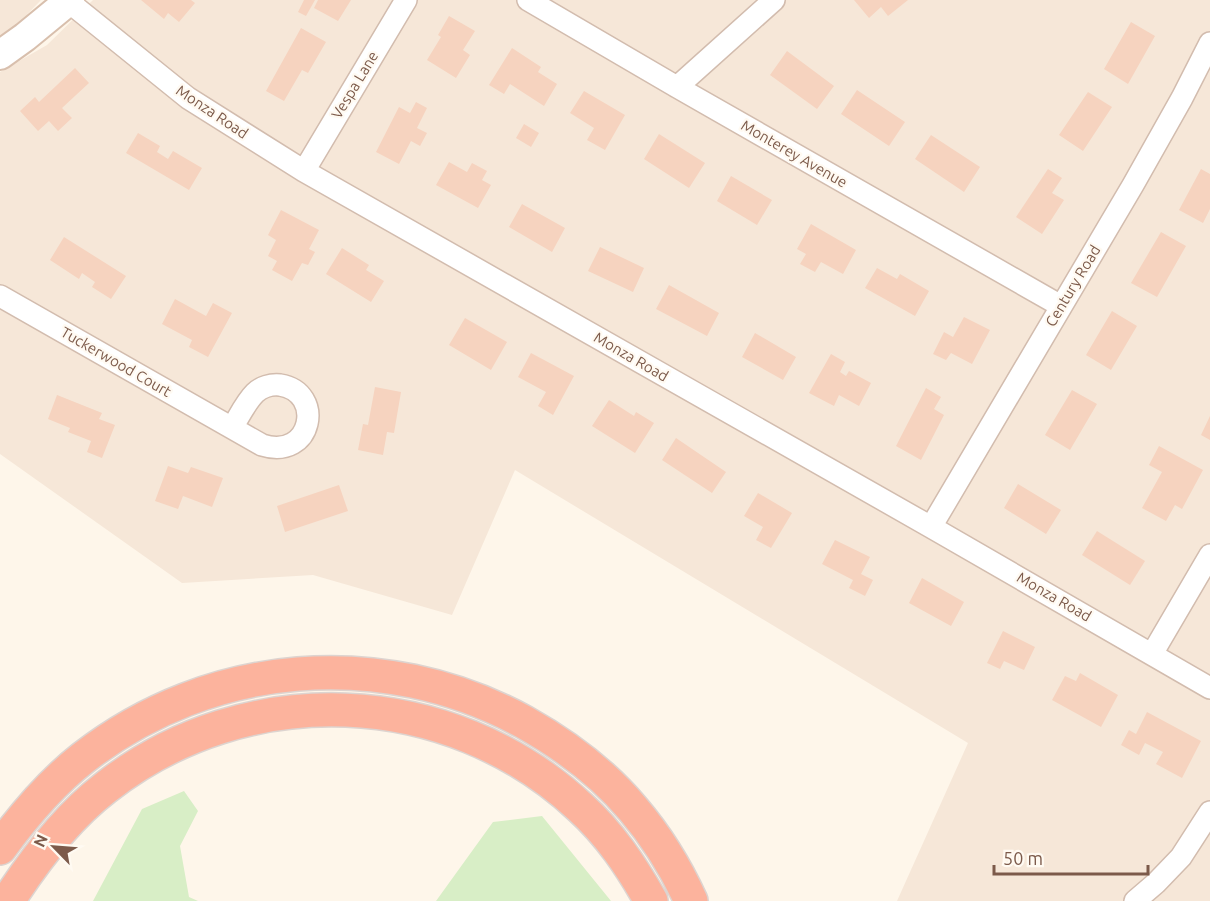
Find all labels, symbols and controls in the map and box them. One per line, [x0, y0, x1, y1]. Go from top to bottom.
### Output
street label: Vespa Lane [328, 48, 381, 122]
street label: Monza Road [173, 81, 251, 142]
street label: Monterey Avenue [738, 116, 850, 191]
street label: Century Road [1042, 242, 1103, 329]
street label: Tuckerwood Court [58, 323, 175, 400]
street label: Monza Road [591, 328, 671, 385]
street label: Monza Road [1014, 568, 1094, 625]
north arrow [24, 817, 84, 877]
text: N [30, 831, 51, 850]
scale bar [994, 838, 1148, 876]
text: 50 m [1003, 848, 1043, 868]

